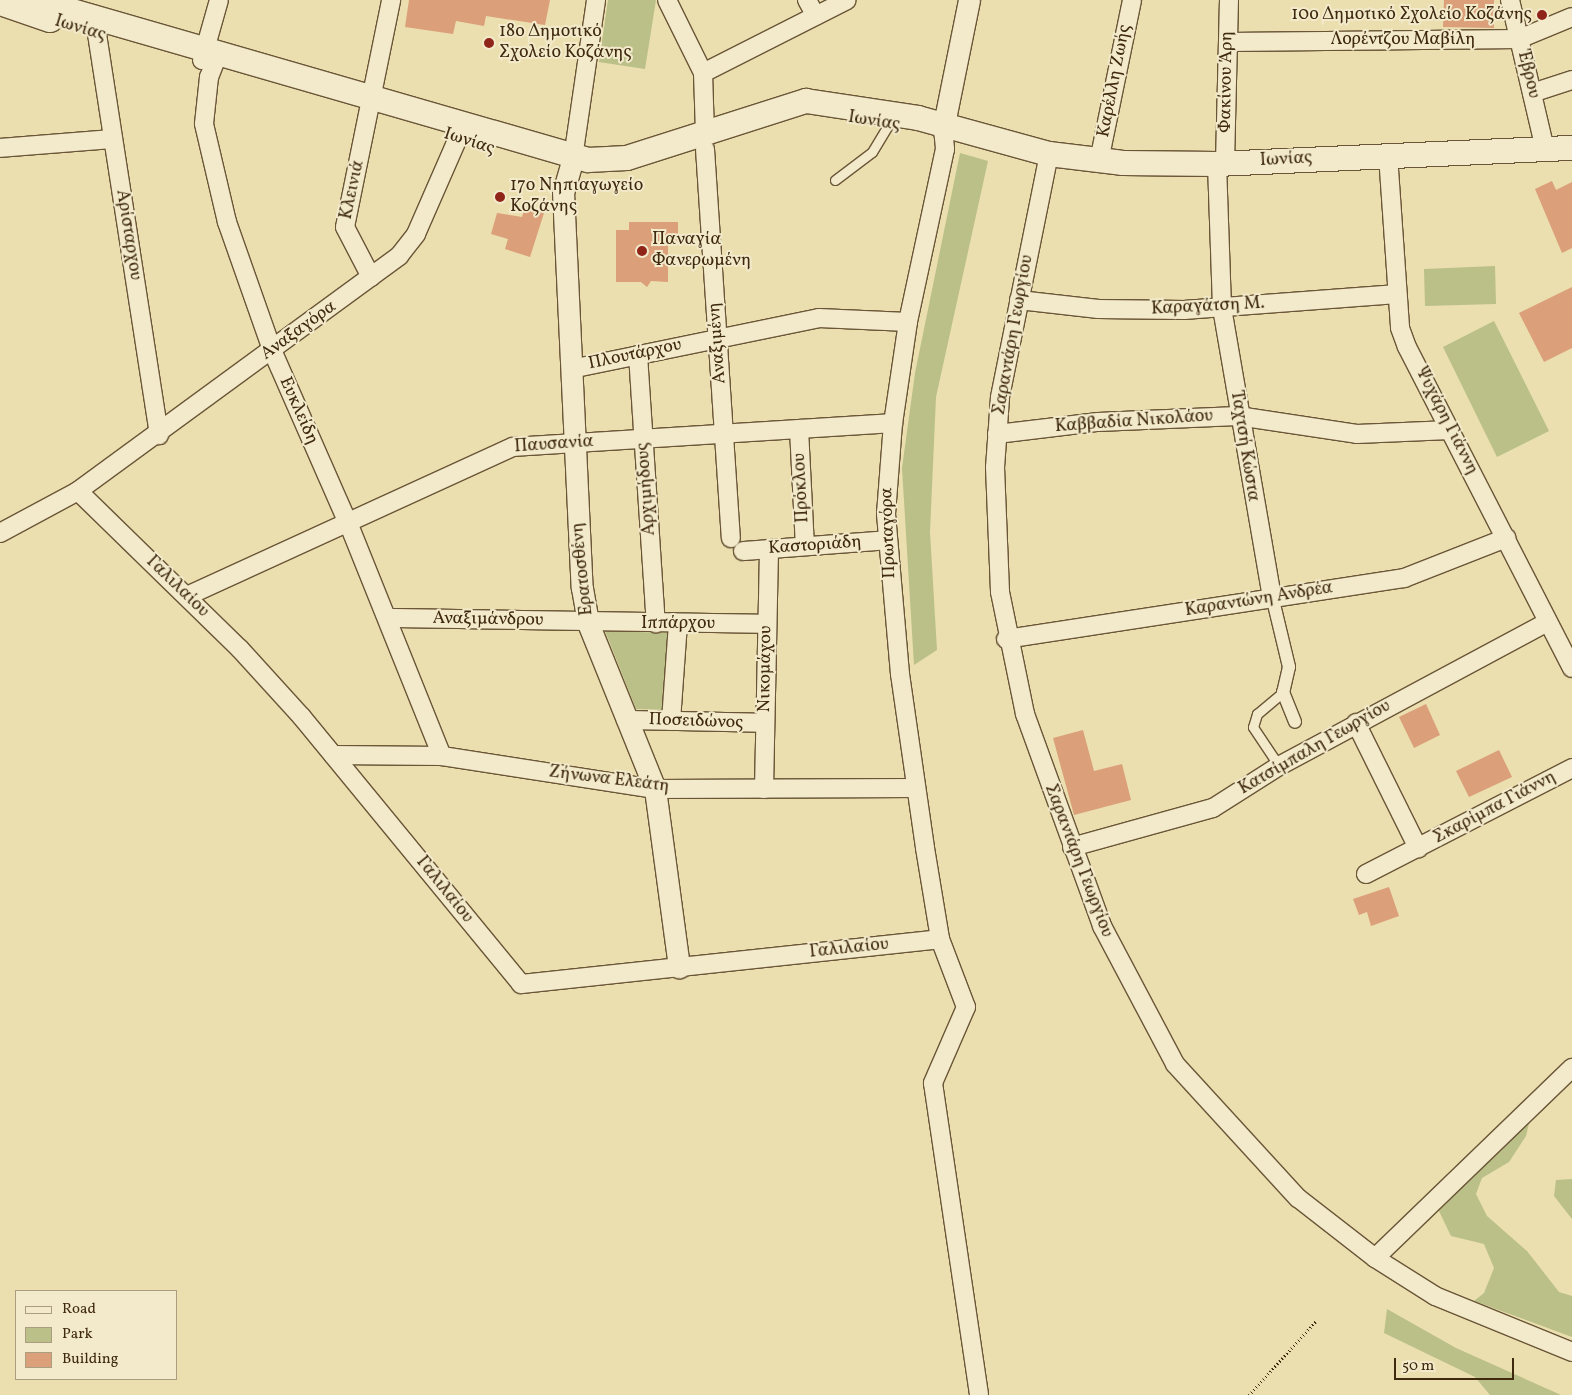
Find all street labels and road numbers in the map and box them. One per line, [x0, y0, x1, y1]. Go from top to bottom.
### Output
street label: Ιωνίας [52, 11, 108, 47]
street label: Καρέλλη Ζωής [1093, 23, 1137, 139]
street label: Λορέντζου Μαβίλη [1331, 29, 1475, 51]
street label: Φακίνου Άρη [1215, 31, 1239, 133]
street label: Έβρου [1512, 49, 1544, 101]
street label: Ιωνίας [846, 107, 902, 137]
street label: Ιωνίας [441, 124, 497, 160]
street label: Ιωνίας [1259, 148, 1313, 172]
street label: Κλεινιά [336, 158, 370, 222]
street label: Αρίσταρχου [110, 188, 146, 282]
street label: Σαραντάρη Γεωργίου [989, 253, 1039, 417]
street label: Καραγάτση Μ. [1151, 293, 1265, 321]
street label: Αναξαγόρα [257, 296, 341, 366]
street label: Αναξιμένη [704, 302, 732, 384]
street label: Πλουτάρχου [586, 335, 684, 375]
street label: Ψυχάρη Γιάννη [1410, 363, 1482, 479]
street label: Ευκλείδη [274, 374, 322, 448]
street label: Ταχτσή Κώστα [1225, 389, 1263, 503]
street label: Καββαδία Νικολάου [1054, 406, 1214, 438]
street label: Παυσανία [514, 431, 594, 459]
street label: Αρχιμήδους [633, 442, 661, 536]
street label: Πρόκλου [789, 453, 815, 523]
street label: Πρωταγόρα [877, 487, 901, 579]
street label: Ερατοσθένη [567, 521, 599, 617]
street label: Καστοριάδη [768, 532, 862, 560]
street label: Γαλιλαίου [141, 552, 213, 622]
street label: Καραντώνη Ανδρέα [1184, 578, 1334, 622]
street label: Αναξιμάνδρου [432, 608, 544, 632]
street label: Ιππάρχου [641, 613, 715, 635]
street label: Νικομάχου [754, 625, 778, 713]
street label: Κατσίμπαλη Γεωργίου [1235, 696, 1395, 800]
street label: Ποσειδώνος [648, 710, 744, 734]
street label: Ζήνωνα Ελεάτη [547, 762, 671, 798]
street label: Σκαρίμπα Γιάννη [1430, 767, 1560, 849]
street label: Σαραντάρη Γεωργίου [1039, 781, 1117, 941]
street label: Γαλιλαίου [411, 852, 477, 928]
street label: Γαλιλαίου [808, 934, 890, 964]

